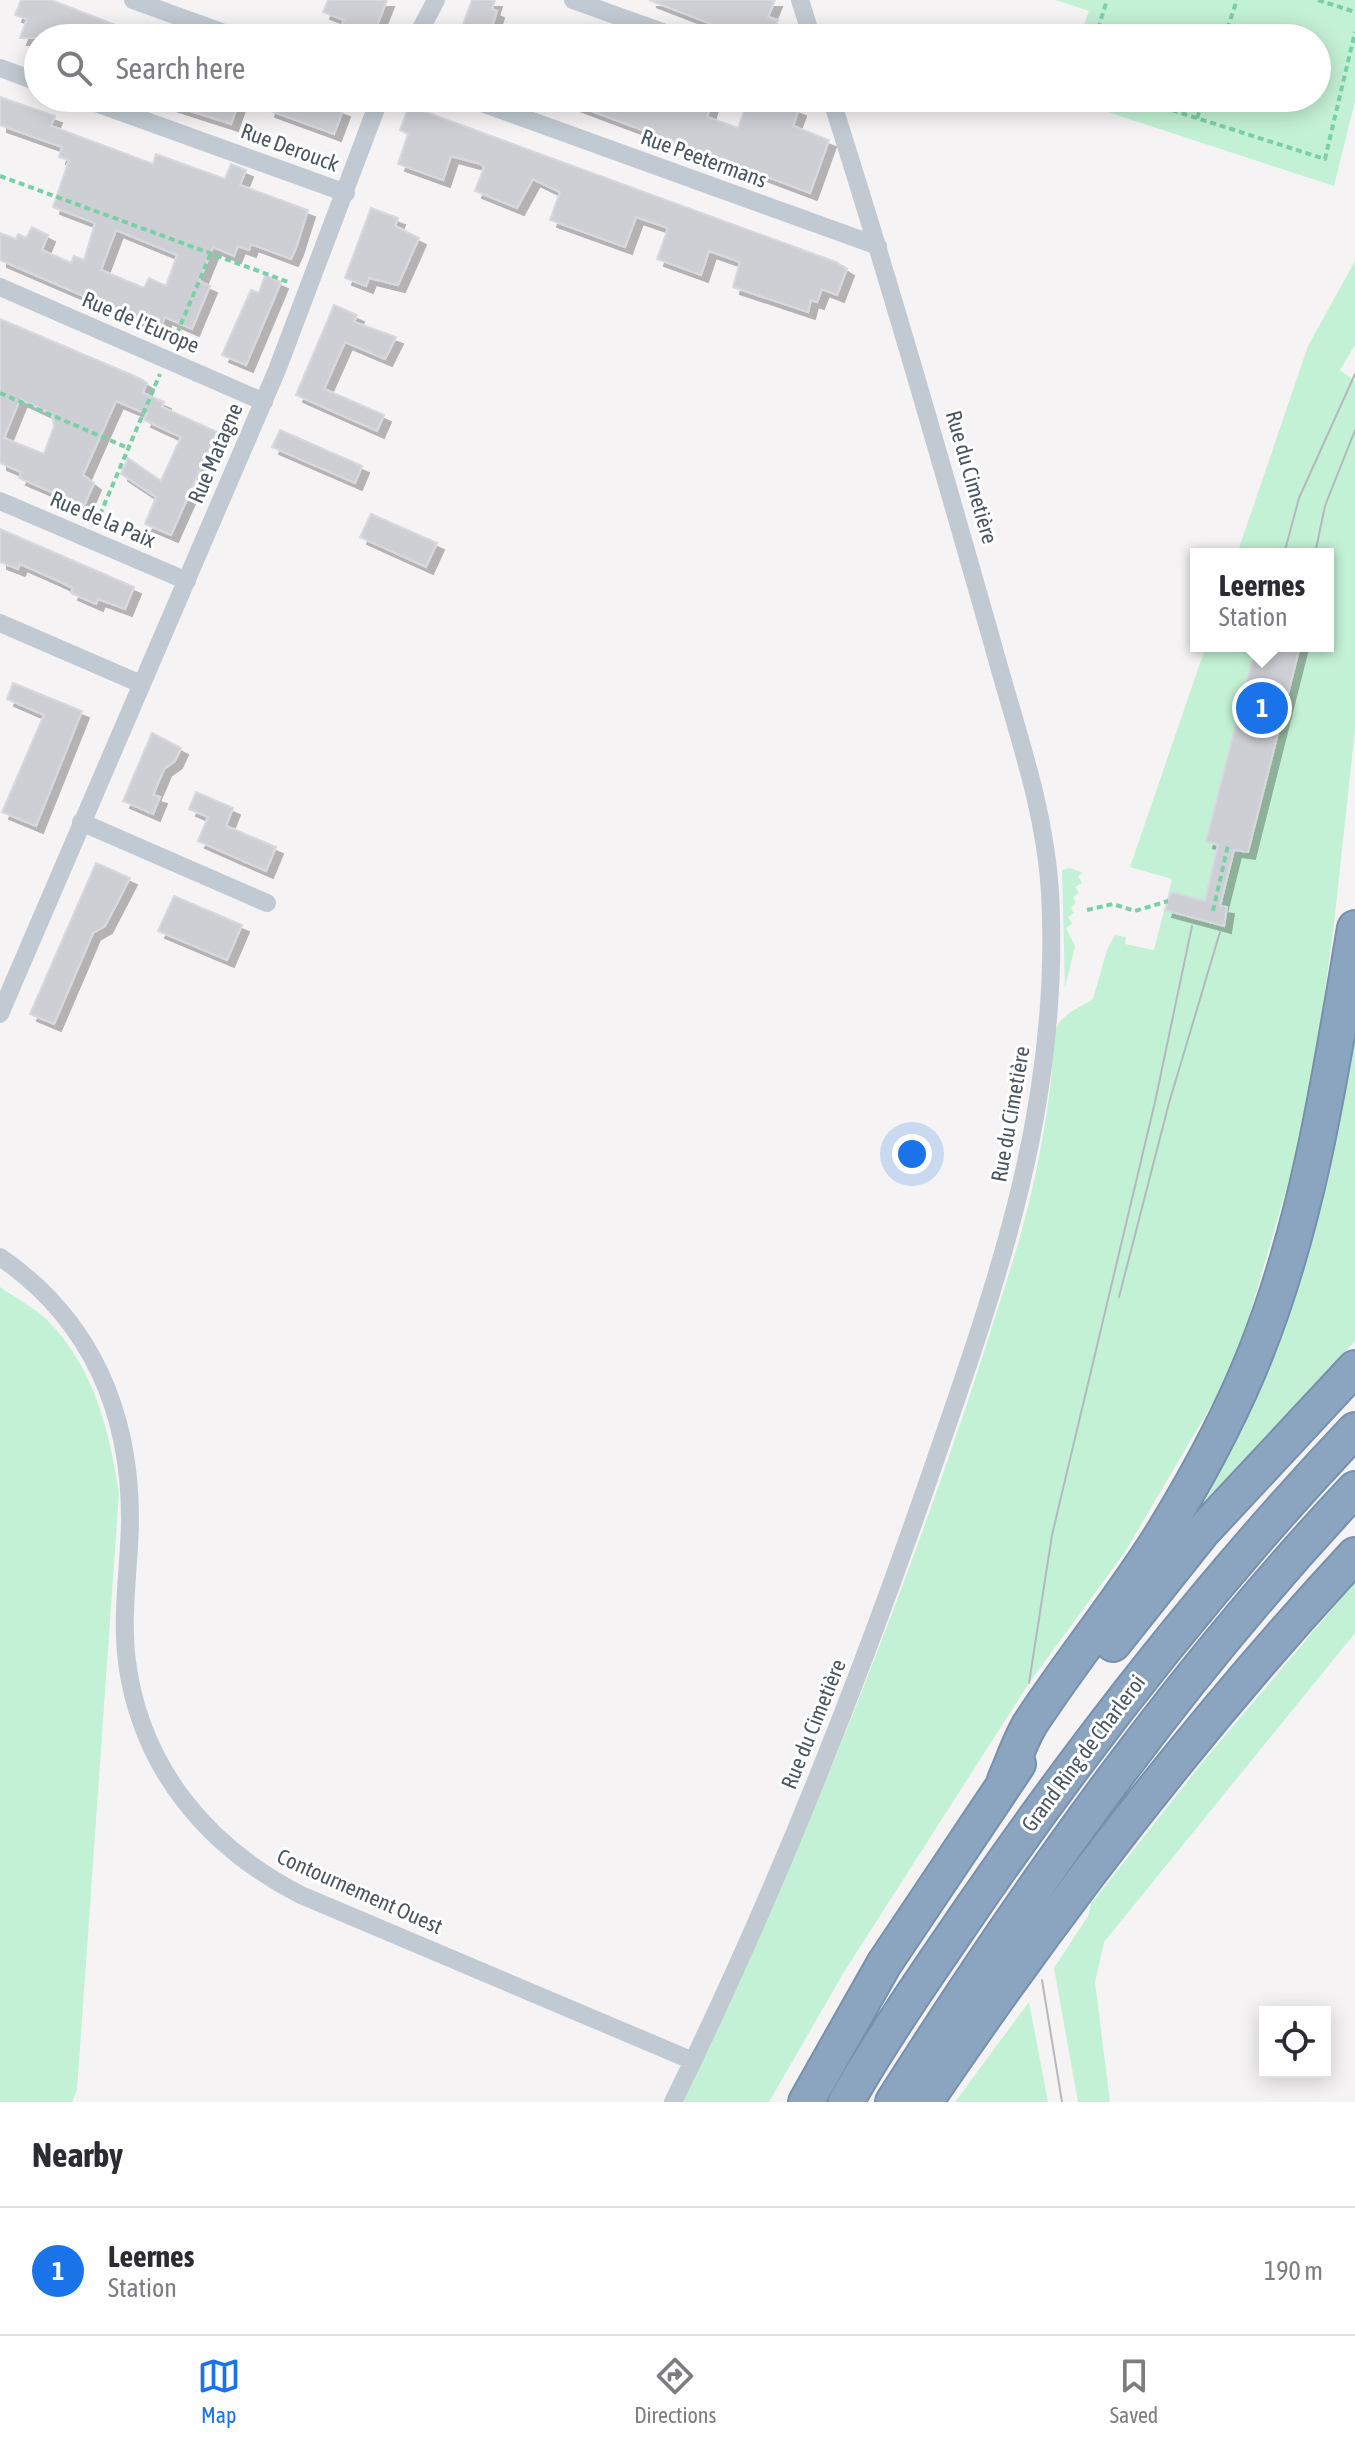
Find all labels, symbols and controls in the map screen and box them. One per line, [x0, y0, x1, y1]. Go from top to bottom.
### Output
search box [24, 24, 1331, 112]
icon: search [52, 46, 96, 90]
text: Search here [116, 51, 245, 85]
street label: Rue Derouck [238, 117, 343, 177]
street label: Rue Peetermans [637, 123, 771, 193]
street label: Rue de l'Europe [79, 286, 203, 358]
street label: Rue Matagne [182, 399, 248, 507]
street label: Rue du Cimetière [941, 407, 1003, 547]
street label: Rue de la Paix [47, 485, 160, 553]
popup [1190, 548, 1334, 652]
text: Leernes [1219, 568, 1305, 602]
text: Station [1219, 602, 1288, 632]
pin: 1 [1236, 678, 1288, 738]
street label: Rue du Cimetière [985, 1044, 1035, 1184]
your location [892, 1134, 932, 1174]
street label: Rue du Cimetière [775, 1655, 851, 1793]
street label: Grand Ring de Charleroi [1016, 1670, 1150, 1836]
street label: Contournement Ouest [273, 1843, 447, 1939]
map controls [1259, 2006, 1331, 2078]
button: locate [1259, 2006, 1331, 2078]
text: Nearby [32, 2135, 123, 2174]
text: Leernes [108, 2239, 194, 2273]
text: 1 [52, 2256, 64, 2286]
text: 190 m [1264, 2256, 1323, 2286]
text: Station [108, 2273, 177, 2303]
tab: Map [197, 2354, 241, 2428]
tab: Directions [634, 2354, 716, 2428]
tab: Saved [1110, 2354, 1158, 2428]

